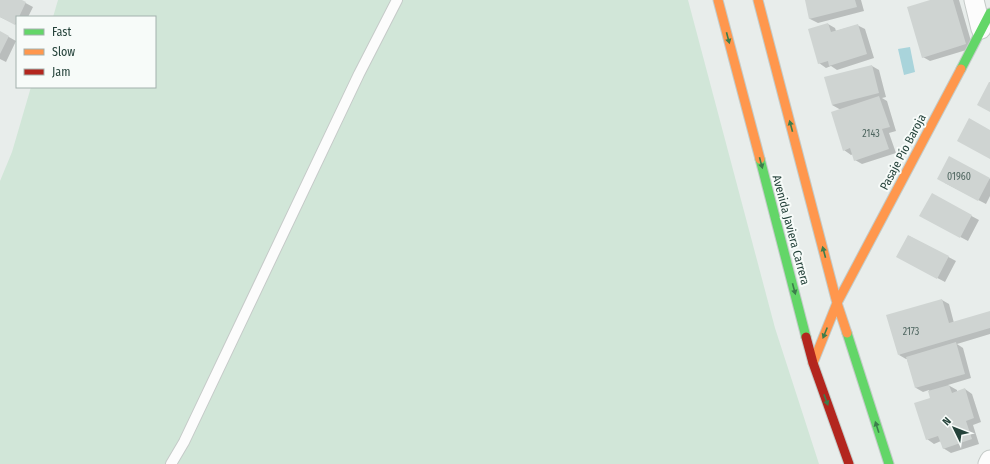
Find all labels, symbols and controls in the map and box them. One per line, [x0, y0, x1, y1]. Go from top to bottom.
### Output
legend [16, 16, 156, 88]
text: Fast [52, 25, 71, 39]
one-way arrow [725, 32, 731, 44]
text: Slow [52, 45, 75, 59]
text: Jam [52, 65, 70, 79]
street label: Pasaje Pío Baroja [877, 112, 929, 192]
one-way arrow [788, 120, 794, 132]
house number: 2143 [862, 128, 880, 140]
one-way arrow [758, 158, 764, 170]
house number: 01960 [947, 171, 971, 183]
street label: Avenida Javiera Carrera [770, 173, 812, 287]
one-way arrow [820, 246, 826, 258]
one-way arrow [791, 283, 797, 295]
house number: 2173 [903, 326, 920, 338]
one-way arrow [822, 328, 828, 339]
one-way arrow [824, 394, 830, 406]
north arrow [934, 408, 974, 448]
text: N [940, 415, 954, 428]
one-way arrow [874, 421, 880, 433]

